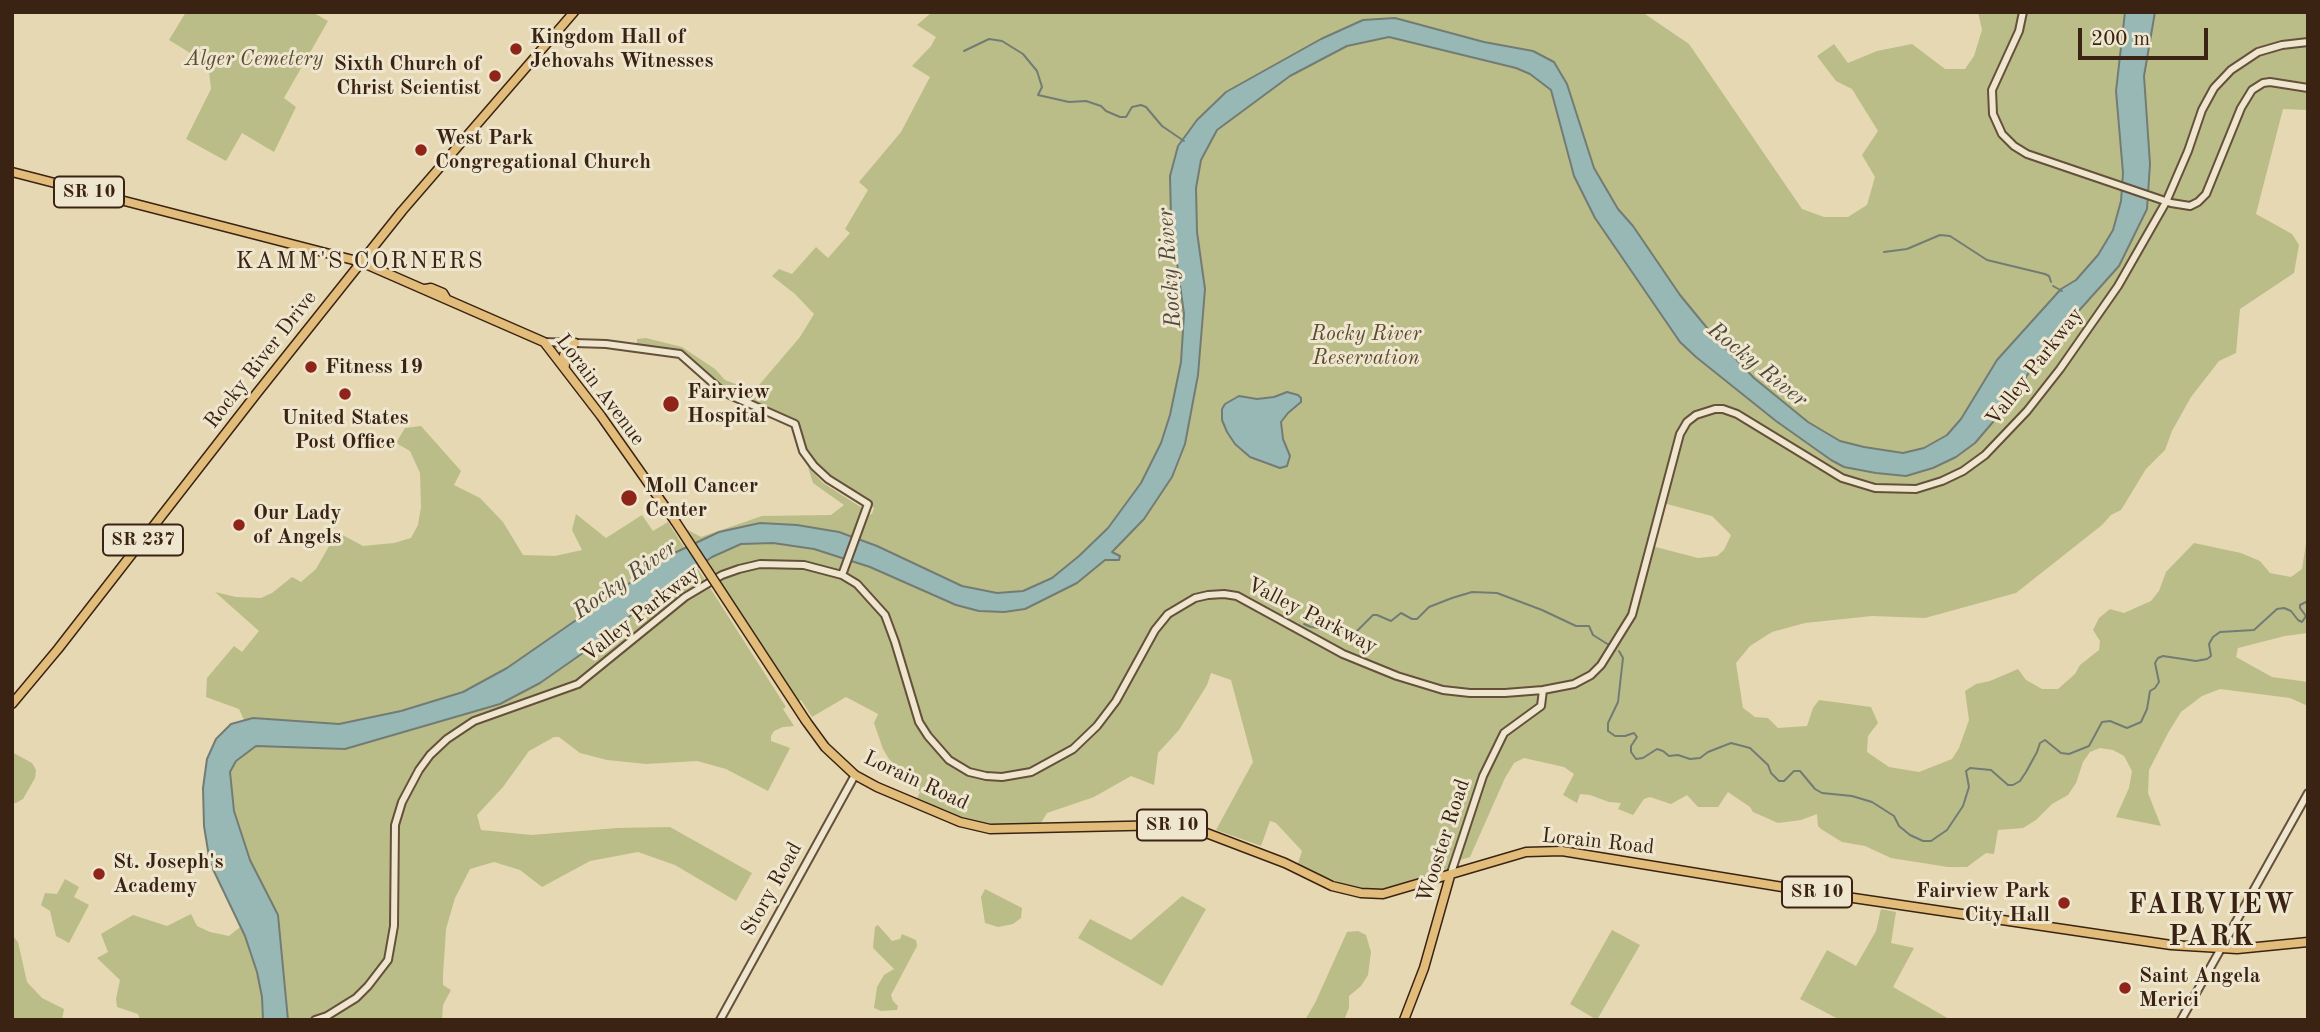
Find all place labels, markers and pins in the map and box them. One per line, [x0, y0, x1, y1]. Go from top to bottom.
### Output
place label: Kingdom Hall of Jehovahs Witnesses [530, 24, 714, 74]
marker: Kingdom Hall of Jehovahs Witnesses [508, 41, 524, 57]
place label: Sixth Church of Christ Scientist [334, 51, 481, 101]
marker: Sixth Church of Christ Scientist [487, 68, 503, 84]
place label: West Park Congregational Church [435, 125, 651, 175]
marker: West Park Congregational Church [413, 142, 429, 158]
place label: Fitness 19 [325, 354, 423, 380]
marker: Fitness 19 [303, 359, 319, 375]
place label: Fairview Hospital [687, 379, 770, 429]
marker: United States Post Office [337, 386, 353, 402]
marker: Fairview Hospital [661, 394, 681, 414]
place label: United States Post Office [281, 405, 409, 455]
place label: Moll Cancer Center [645, 473, 758, 523]
marker: Moll Cancer Center [619, 488, 639, 508]
place label: Our Lady of Angels [253, 500, 342, 550]
marker: Our Lady of Angels [231, 517, 247, 533]
place label: St. Joseph's Academy [113, 849, 224, 899]
marker: St. Joseph's Academy [91, 866, 107, 882]
place label: Fairview Park City Hall [1916, 878, 2050, 928]
marker: Fairview Park City Hall [2056, 895, 2072, 911]
place label: Saint Angela Merici [2139, 963, 2260, 1013]
marker: Saint Angela Merici [2117, 980, 2133, 996]

